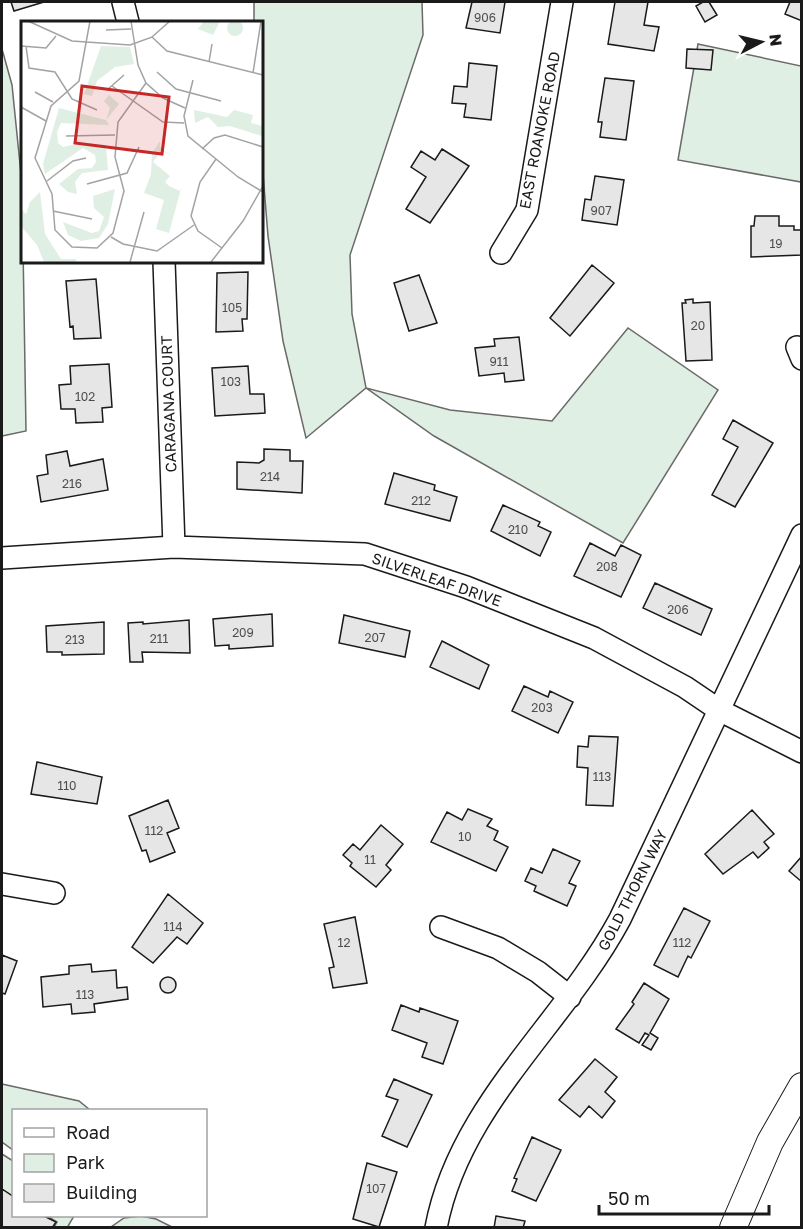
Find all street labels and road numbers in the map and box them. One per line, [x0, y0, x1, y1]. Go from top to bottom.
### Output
street label: EAST ROANOKE ROAD [515, 50, 563, 210]
street label: CARAGANA COURT [157, 335, 179, 473]
street label: SILVERLEAF DRIVE [370, 548, 504, 610]
street label: GOLD THORN WAY [594, 826, 670, 953]

